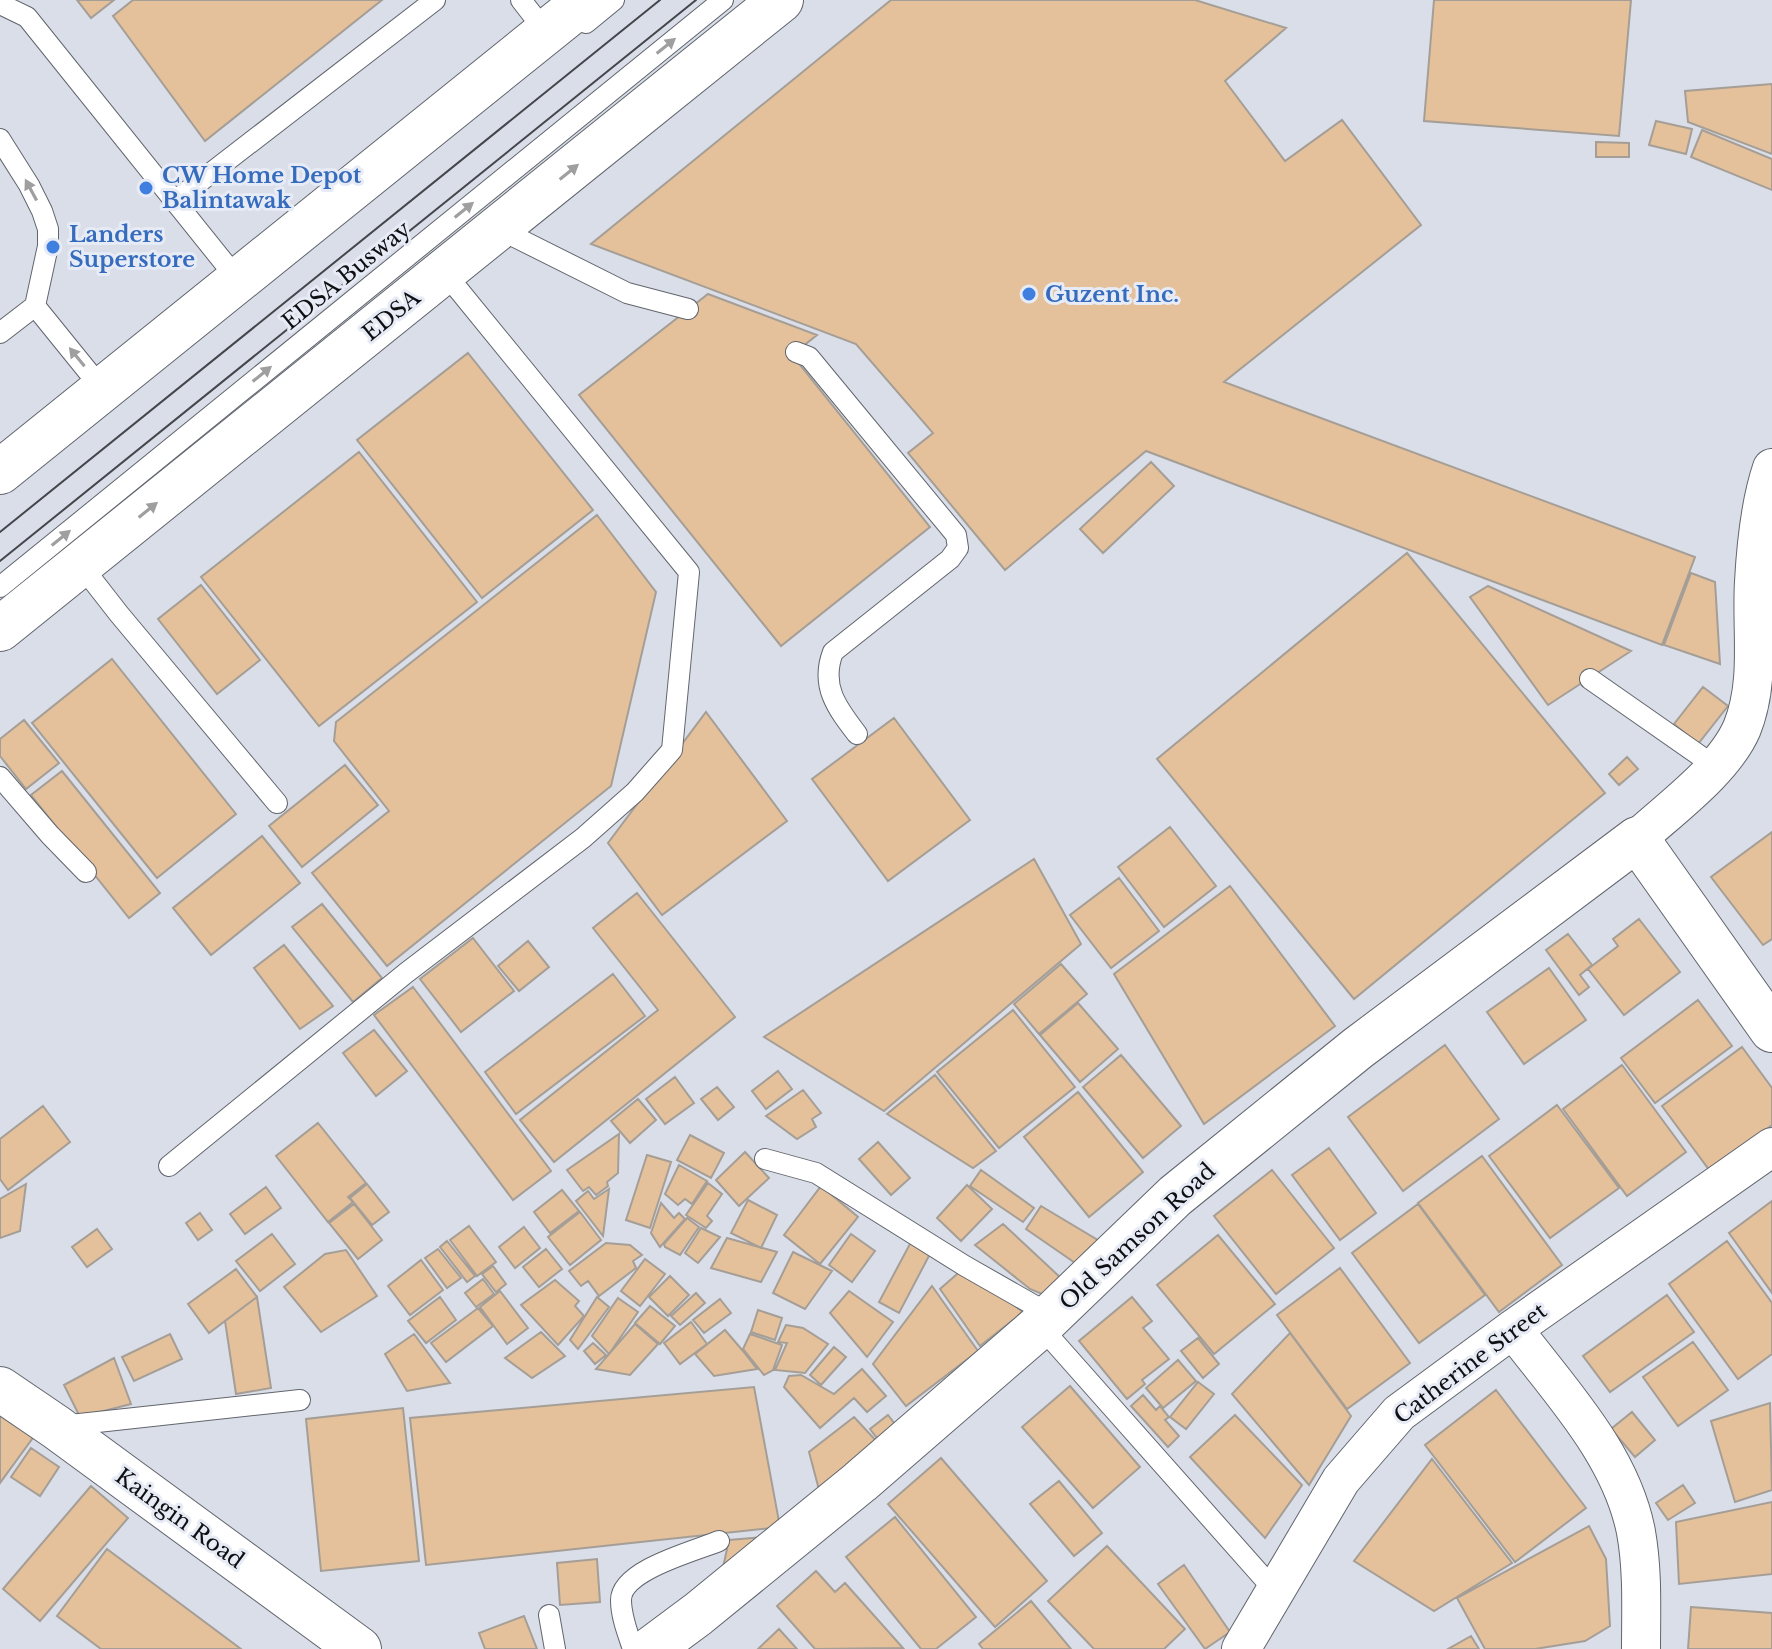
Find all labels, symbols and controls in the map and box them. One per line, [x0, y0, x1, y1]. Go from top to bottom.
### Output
one-way arrow [656, 38, 676, 55]
place label: CW Home Depot Balintawak [162, 162, 362, 214]
one-way arrow [559, 164, 579, 181]
one-way arrow [25, 178, 38, 201]
marker: CW Home Depot Balintawak [137, 179, 155, 197]
one-way arrow [454, 202, 474, 219]
street label: EDSA Busway [276, 215, 416, 335]
place label: Landers Superstore [69, 221, 195, 273]
marker: Landers Superstore [44, 238, 62, 256]
place label: Guzent Inc. [1045, 281, 1179, 308]
street label: EDSA [357, 284, 425, 346]
marker: Guzent Inc. [1020, 285, 1038, 303]
one-way arrow [69, 347, 85, 367]
one-way arrow [252, 366, 272, 383]
one-way arrow [138, 502, 158, 519]
one-way arrow [50, 530, 70, 547]
street label: Old Samson Road [1054, 1157, 1221, 1316]
street label: Catherine Street [1389, 1297, 1553, 1430]
street label: Kaingin Road [110, 1463, 250, 1574]

